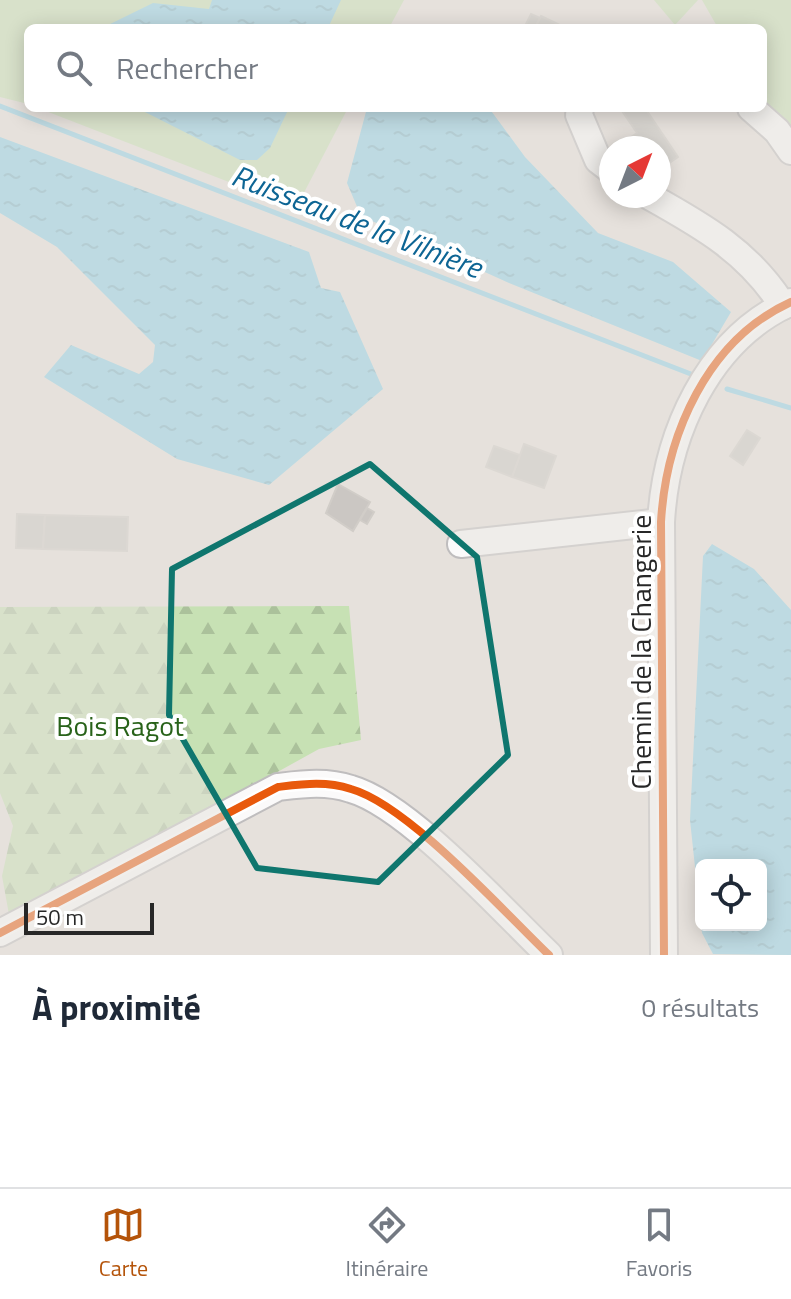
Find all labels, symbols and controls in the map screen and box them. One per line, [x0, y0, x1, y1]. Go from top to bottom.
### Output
search box [24, 24, 767, 112]
text: Rechercher [116, 45, 259, 91]
icon: search [52, 46, 96, 90]
north arrow [599, 136, 671, 208]
water label: Ruisseau de la Vilnière [225, 152, 491, 291]
street label: Chemin de la Changerie [619, 515, 662, 789]
park label: Bois Ragot [56, 704, 184, 747]
map controls [695, 859, 767, 931]
button: locate [695, 859, 767, 931]
scale bar [24, 899, 154, 935]
text: 50 m [36, 900, 84, 934]
text: À proximité [32, 981, 201, 1033]
text: 0 résultats [642, 988, 759, 1027]
tab: Carte [99, 1203, 148, 1285]
tab: Itinéraire [346, 1203, 428, 1285]
tab: Favoris [626, 1203, 692, 1285]

